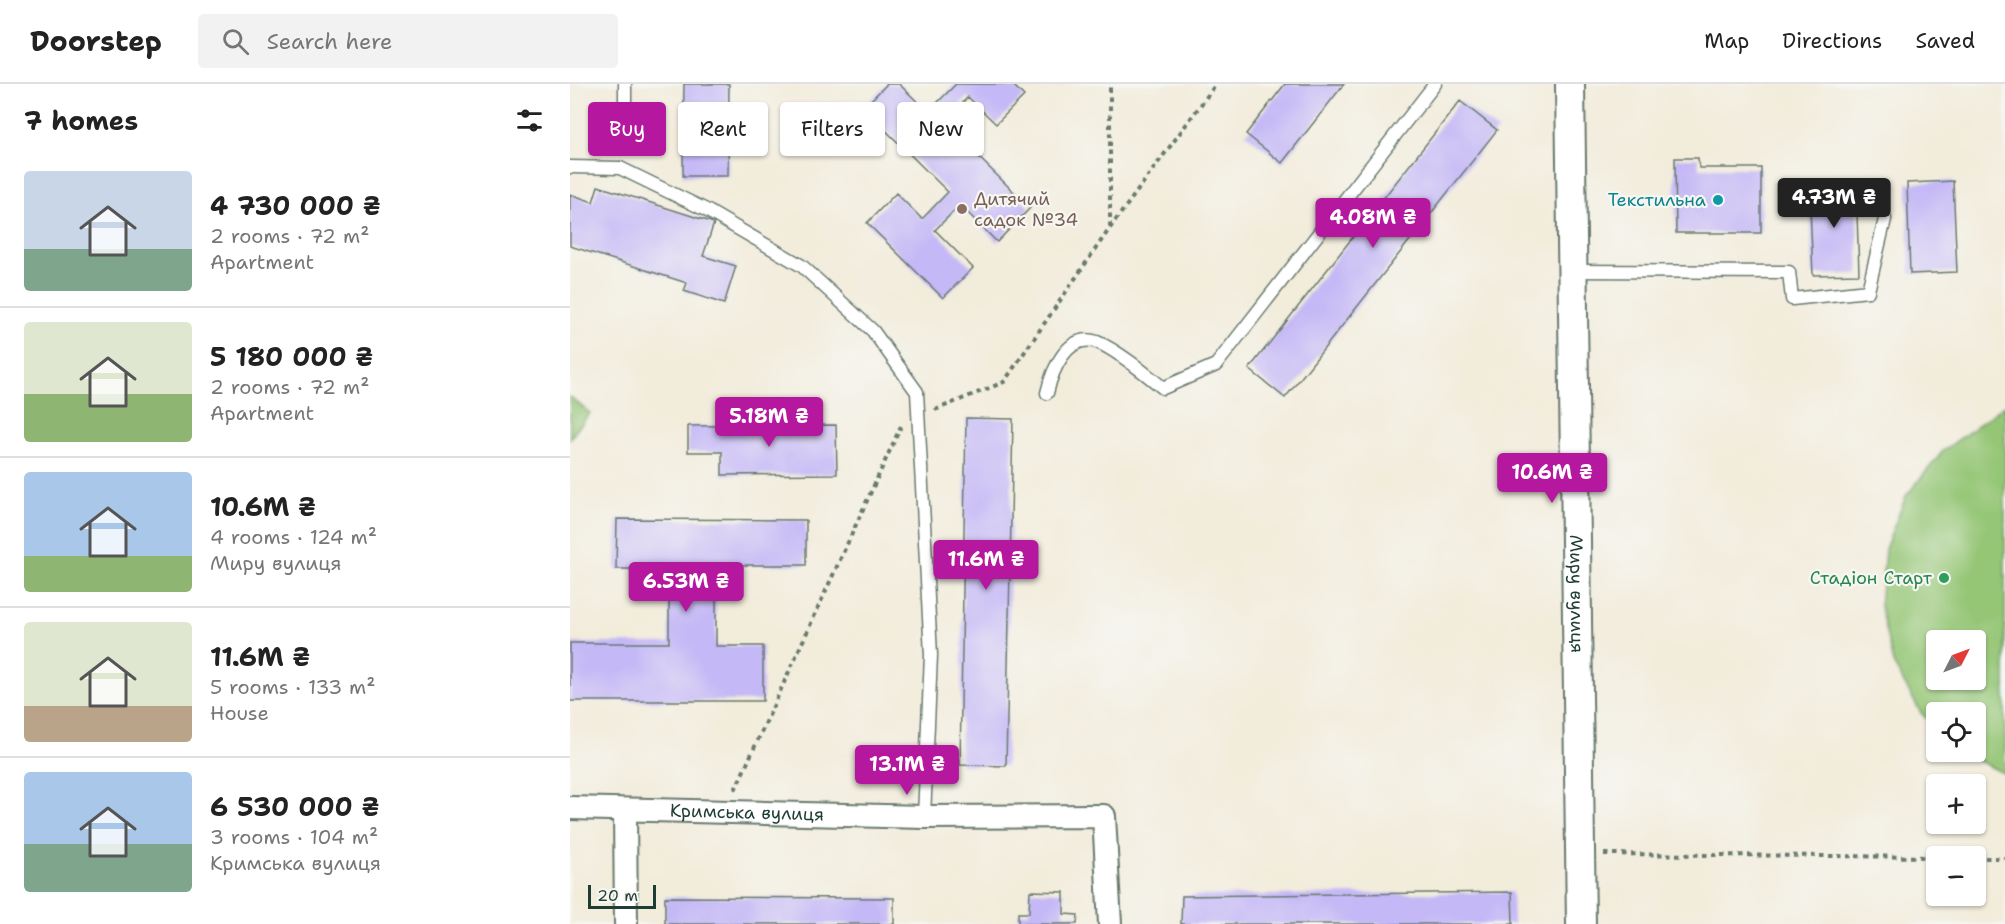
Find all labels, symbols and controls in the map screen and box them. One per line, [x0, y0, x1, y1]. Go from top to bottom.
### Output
search box [198, 14, 618, 68]
text: Doorstep [30, 22, 162, 60]
icon: search [219, 25, 252, 58]
text: Search here [267, 27, 393, 56]
text: Map [1704, 27, 1749, 55]
text: Directions [1782, 27, 1882, 55]
text: Saved [1915, 27, 1975, 55]
chip: Buy [588, 102, 666, 156]
chip: Rent [678, 102, 768, 156]
chip: Filters [780, 102, 885, 156]
chip: New [897, 102, 984, 156]
text: 7 homes [24, 103, 138, 138]
icon: filters [513, 104, 546, 137]
pin: 4.73M ₴ [1779, 178, 1889, 229]
text: 4.73M ₴ [1792, 184, 1876, 210]
place label: Дитячий садок №34 [974, 187, 1078, 232]
text: 4 730 000 ₴ [210, 188, 381, 223]
place label: Текстильна [1608, 188, 1706, 212]
marker: Текстильна [1711, 193, 1725, 207]
icon: home [72, 195, 144, 267]
pin: 4.08M ₴ [1318, 198, 1428, 249]
marker: Дитячий садок №34 [955, 202, 969, 216]
text: 4.08M ₴ [1329, 204, 1417, 230]
text: 2 rooms · 72 m² [210, 223, 369, 249]
text: Apartment [210, 249, 314, 275]
text: 5 180 000 ₴ [210, 339, 373, 374]
icon: home [72, 346, 144, 418]
text: 2 rooms · 72 m² [210, 374, 369, 400]
pin: 5.18M ₴ [714, 397, 824, 448]
text: Apartment [210, 400, 314, 426]
text: 5.18M ₴ [729, 403, 809, 429]
pin: 10.6M ₴ [1497, 453, 1607, 504]
text: 10.6M ₴ [1511, 459, 1593, 485]
text: 10.6M ₴ [210, 489, 316, 524]
icon: home [72, 496, 144, 568]
text: 4 rooms · 124 m² [210, 524, 377, 550]
street label: Миру вулиця [1564, 535, 1589, 653]
pin: 11.6M ₴ [931, 540, 1041, 591]
text: 11.6M ₴ [947, 546, 1025, 572]
text: Миру вулиця [210, 550, 342, 576]
pin: 6.53M ₴ [631, 562, 741, 613]
place label: Стадіон Старт [1810, 566, 1933, 590]
text: 6.53M ₴ [643, 568, 729, 594]
marker: Стадіон Старт [1937, 571, 1951, 585]
north arrow [1926, 630, 1986, 690]
map controls [1926, 630, 1986, 906]
text: 11.6M ₴ [210, 639, 310, 674]
icon: home [72, 646, 144, 718]
text: 5 rooms · 133 m² [210, 674, 375, 700]
text: House [210, 700, 269, 726]
button: locate [1926, 702, 1986, 762]
pin: 13.1M ₴ [852, 745, 962, 796]
text: 13.1M ₴ [869, 751, 945, 777]
button: + [1926, 774, 1986, 834]
text: 6 530 000 ₴ [210, 789, 379, 824]
icon: home [72, 796, 144, 868]
street label: Кримська вулиця [670, 799, 824, 826]
text: 3 rooms · 104 m² [210, 824, 378, 850]
button: − [1926, 846, 1986, 906]
text: Кримська вулиця [210, 850, 381, 876]
scale bar [588, 882, 656, 910]
text: 20 m [597, 885, 638, 906]

